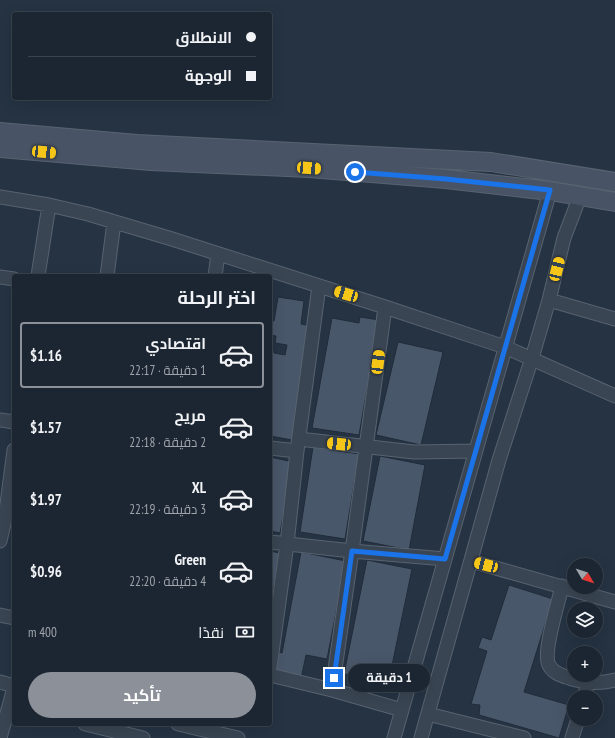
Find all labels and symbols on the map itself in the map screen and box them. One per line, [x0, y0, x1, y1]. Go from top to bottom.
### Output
car [32, 145, 56, 159]
car [297, 161, 321, 175]
route start [346, 163, 364, 181]
car [548, 256, 566, 282]
car [333, 285, 359, 303]
car [371, 349, 385, 375]
car [326, 437, 352, 451]
car [473, 556, 499, 574]
north arrow [567, 558, 603, 594]
callout: 1 دقيقة [348, 664, 430, 692]
route end [325, 669, 343, 687]

